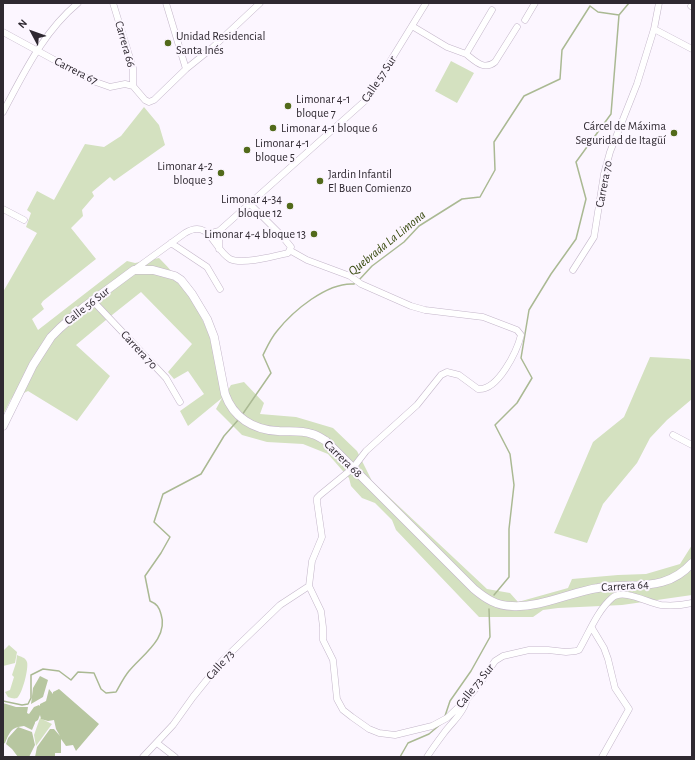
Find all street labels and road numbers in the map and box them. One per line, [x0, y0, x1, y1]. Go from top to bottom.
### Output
street label: Carrera 66 [112, 19, 138, 69]
street label: Calle 57 Sur [358, 53, 400, 105]
street label: Carrera 67 [52, 54, 100, 88]
street label: Carrera 70 [592, 159, 616, 209]
street label: Calle 56 Sur [62, 284, 112, 328]
street label: Carrera 70 [118, 328, 160, 372]
street label: Carrera 68 [321, 437, 365, 481]
street label: Carrera 64 [601, 577, 649, 595]
street label: Calle 73 [203, 647, 237, 683]
street label: Calle 73 Sur [453, 661, 497, 711]

